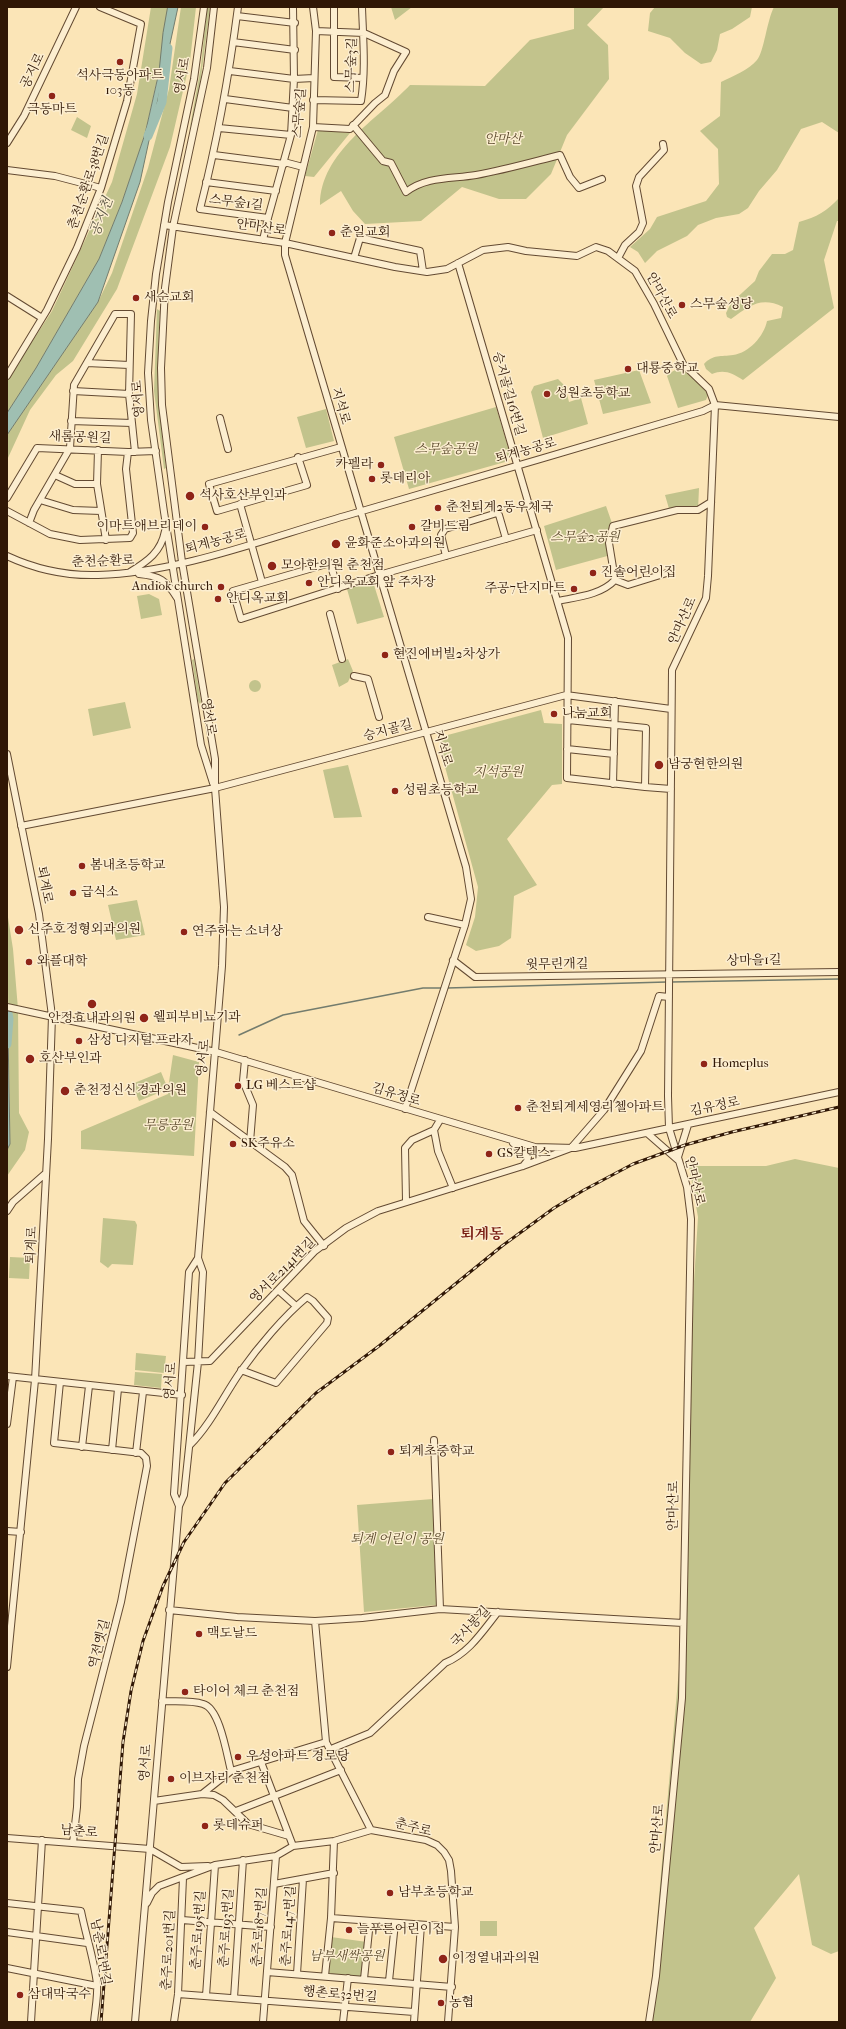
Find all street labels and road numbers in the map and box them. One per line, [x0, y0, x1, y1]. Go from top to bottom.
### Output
street label: 스무숲3길 [343, 37, 361, 93]
street label: 공지로 [18, 51, 48, 91]
street label: 영서로 [172, 56, 194, 96]
street label: 스무숲길 [290, 87, 310, 139]
street label: 춘천순환로38번길 [65, 132, 113, 232]
street label: 스무숲1길 [208, 192, 264, 214]
street label: 안마산로 [235, 217, 287, 239]
street label: 안마산로 [642, 270, 680, 322]
street label: 승지골길16번길 [489, 350, 527, 438]
street label: 영서로 [130, 380, 148, 418]
street label: 지석로 [327, 386, 353, 426]
street label: 새롬공원길 [48, 429, 112, 447]
street label: 퇴계농공로 [494, 435, 558, 467]
street label: 퇴계농공로 [184, 526, 248, 558]
street label: 춘천순환로 [71, 553, 135, 571]
street label: 안마산로 [666, 595, 700, 647]
street label: 영서로 [197, 697, 219, 737]
street label: 승지골길 [362, 717, 414, 745]
street label: 지석로 [429, 728, 455, 768]
street label: 퇴계로 [33, 865, 55, 905]
street label: 상마을1길 [726, 953, 782, 969]
street label: 윗무린개길 [525, 957, 589, 973]
street label: 영서로 [195, 1039, 213, 1077]
street label: 김유정로 [370, 1080, 422, 1110]
street label: 김유정로 [689, 1094, 741, 1120]
street label: 안마산로 [681, 1155, 707, 1207]
street label: 퇴계로 [23, 1226, 41, 1264]
street label: 영서로2141번길 [247, 1235, 319, 1307]
street label: 영서로 [162, 1362, 180, 1400]
street label: 안마산로 [666, 1481, 682, 1531]
street label: 국사봉길 [448, 1603, 494, 1651]
street label: 역전옛길 [86, 1618, 114, 1670]
street label: 영서로 [137, 1744, 155, 1782]
street label: 안마산로 [648, 1803, 668, 1855]
street label: 춘주로 [393, 1816, 433, 1840]
street label: 남춘로 [60, 1823, 98, 1841]
street label: 춘주로147번길 [278, 1885, 300, 1967]
street label: 춘주로187번길 [249, 1886, 271, 1968]
street label: 춘주로193번길 [216, 1888, 238, 1968]
street label: 춘주로195번길 [188, 1890, 210, 1970]
street label: 춘주로201번길 [159, 1909, 179, 1991]
street label: 남춘로1번길 [86, 1917, 114, 1987]
street label: 행촌로32번길 [302, 1984, 378, 2006]

